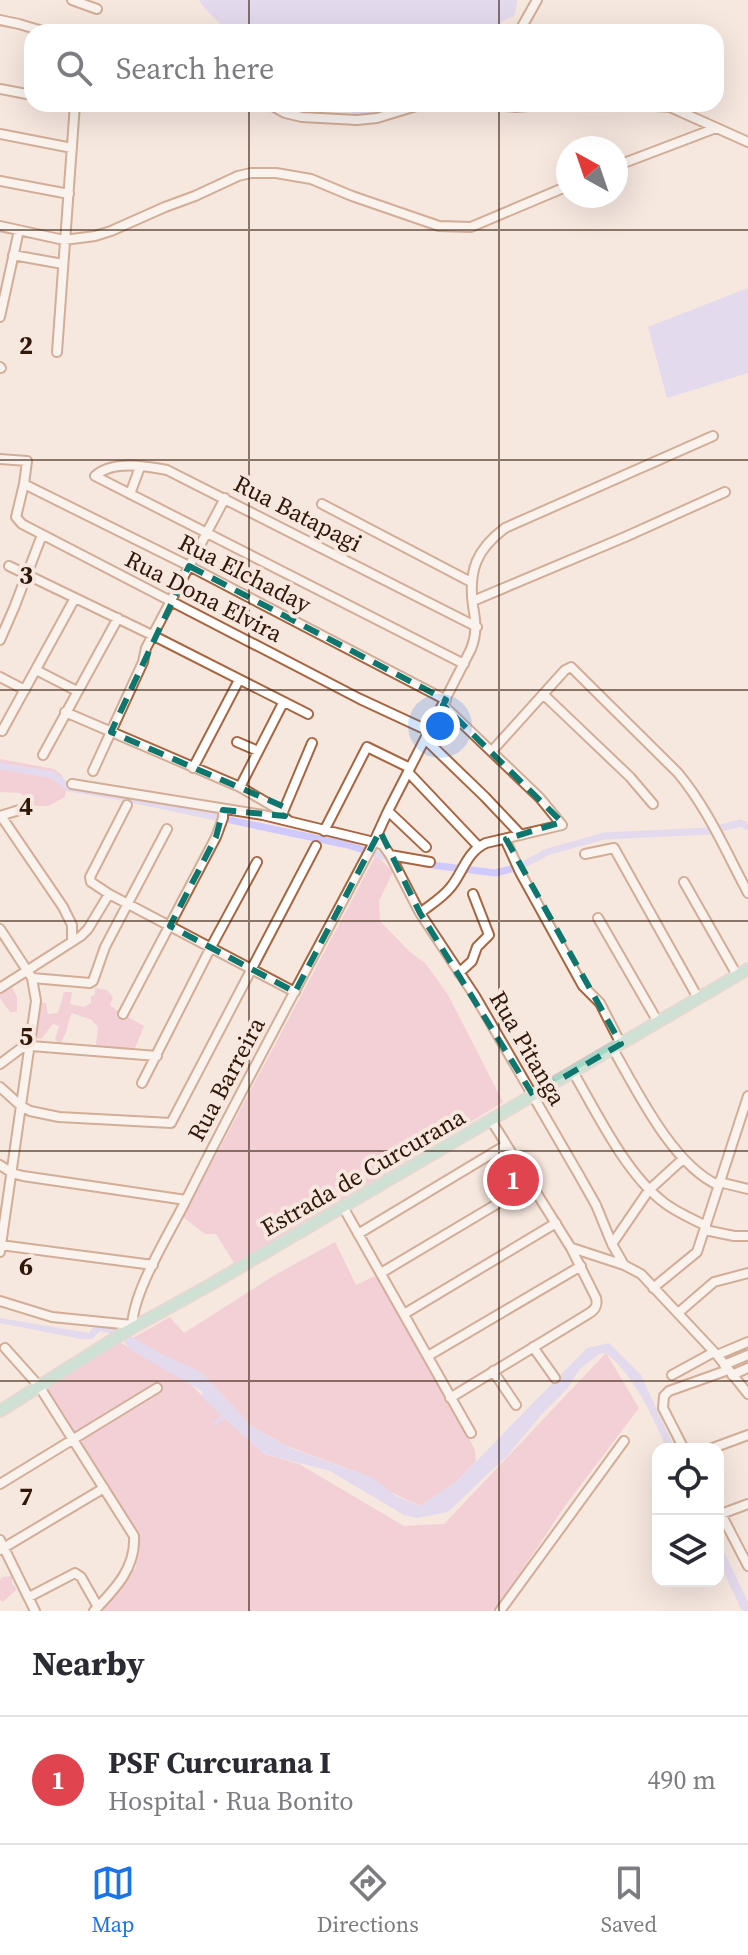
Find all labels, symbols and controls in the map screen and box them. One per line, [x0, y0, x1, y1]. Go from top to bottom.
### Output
search box [24, 24, 724, 112]
icon: search [52, 46, 96, 90]
text: Search here [116, 48, 274, 89]
north arrow [556, 136, 628, 208]
text: 2 [19, 327, 33, 363]
street label: Rua Batapagi [228, 467, 368, 559]
street label: Rua Elchaday [173, 525, 317, 621]
street label: Rua Dona Elvira [120, 542, 289, 650]
text: 3 [19, 557, 33, 593]
your location [420, 706, 460, 746]
text: 4 [19, 788, 33, 824]
street label: Rua Pitanga [482, 985, 575, 1112]
street label: Rua Barreira [180, 1011, 273, 1147]
text: 5 [19, 1018, 33, 1054]
street label: Estrada de Curcurana [255, 1100, 472, 1244]
pin: 1 [487, 1150, 539, 1210]
text: 6 [19, 1248, 33, 1284]
map controls [652, 1443, 724, 1587]
button: locate [652, 1443, 724, 1515]
text: 7 [19, 1478, 33, 1514]
button: layers [652, 1515, 724, 1587]
text: Nearby [32, 1640, 145, 1686]
text: PSF Curcurana I [108, 1742, 331, 1783]
text: 1 [51, 1762, 65, 1798]
text: 490 m [648, 1762, 716, 1798]
text: Hospital · Rua Bonito [108, 1783, 353, 1819]
tab: Map [91, 1861, 135, 1939]
tab: Directions [317, 1861, 419, 1939]
tab: Saved [601, 1861, 657, 1939]

